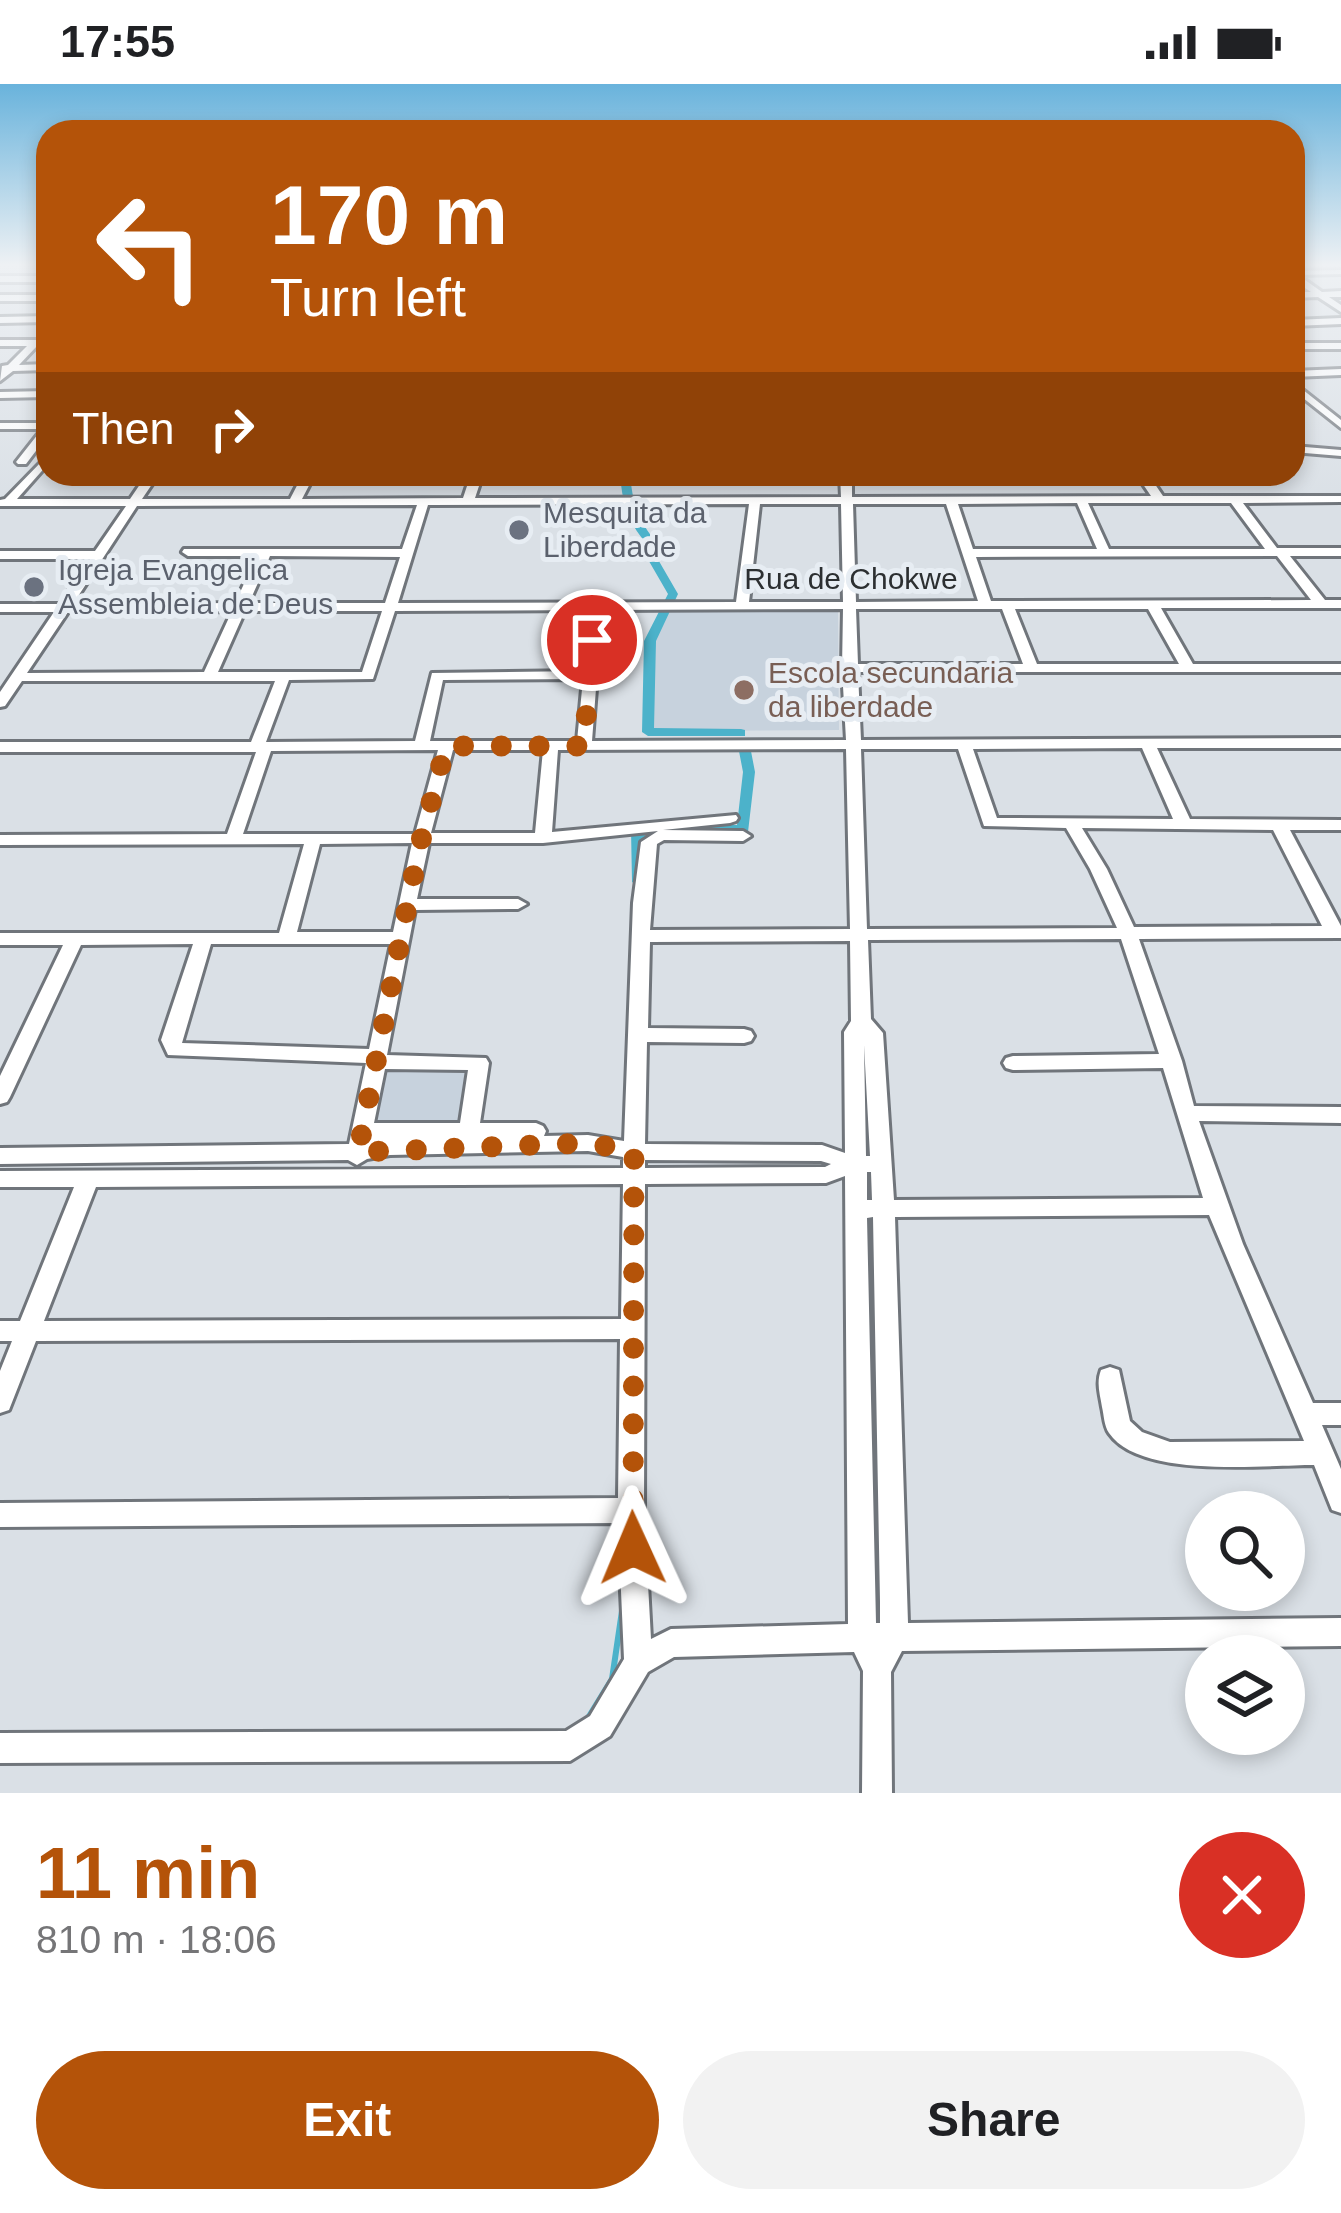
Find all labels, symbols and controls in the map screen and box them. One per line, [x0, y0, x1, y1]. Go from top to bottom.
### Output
text: 17:55 [60, 16, 175, 67]
icon: left [72, 168, 228, 324]
text: 170 m [270, 168, 508, 262]
text: Turn left [270, 267, 466, 327]
icon: right [199, 396, 265, 462]
text: Then [72, 403, 175, 454]
place label: Mesquita da Liberdade [543, 496, 707, 563]
marker: Mesquita da Liberdade [506, 517, 532, 543]
place label: Igreja Evangelica Assembleia de Deus [58, 553, 333, 620]
street label: Rua de Chokwe [744, 562, 958, 595]
marker: Igreja Evangelica Assembleia de Deus [21, 574, 47, 600]
pin [541, 589, 643, 691]
icon: arrive [559, 607, 625, 673]
place label: Escola secundaria da liberdade [768, 656, 1013, 723]
marker: Escola secundaria da liberdade [731, 677, 757, 703]
position arrow [570, 1485, 696, 1611]
map controls [1185, 1491, 1305, 1755]
button: search [1185, 1491, 1305, 1611]
button: layers [1185, 1635, 1305, 1755]
button: close [1179, 1832, 1305, 1958]
text: 11 min [36, 1833, 260, 1913]
text: 810 m · 18:06 [36, 1918, 277, 1961]
button: Exit [36, 2051, 659, 2189]
button: Share [683, 2051, 1305, 2189]

